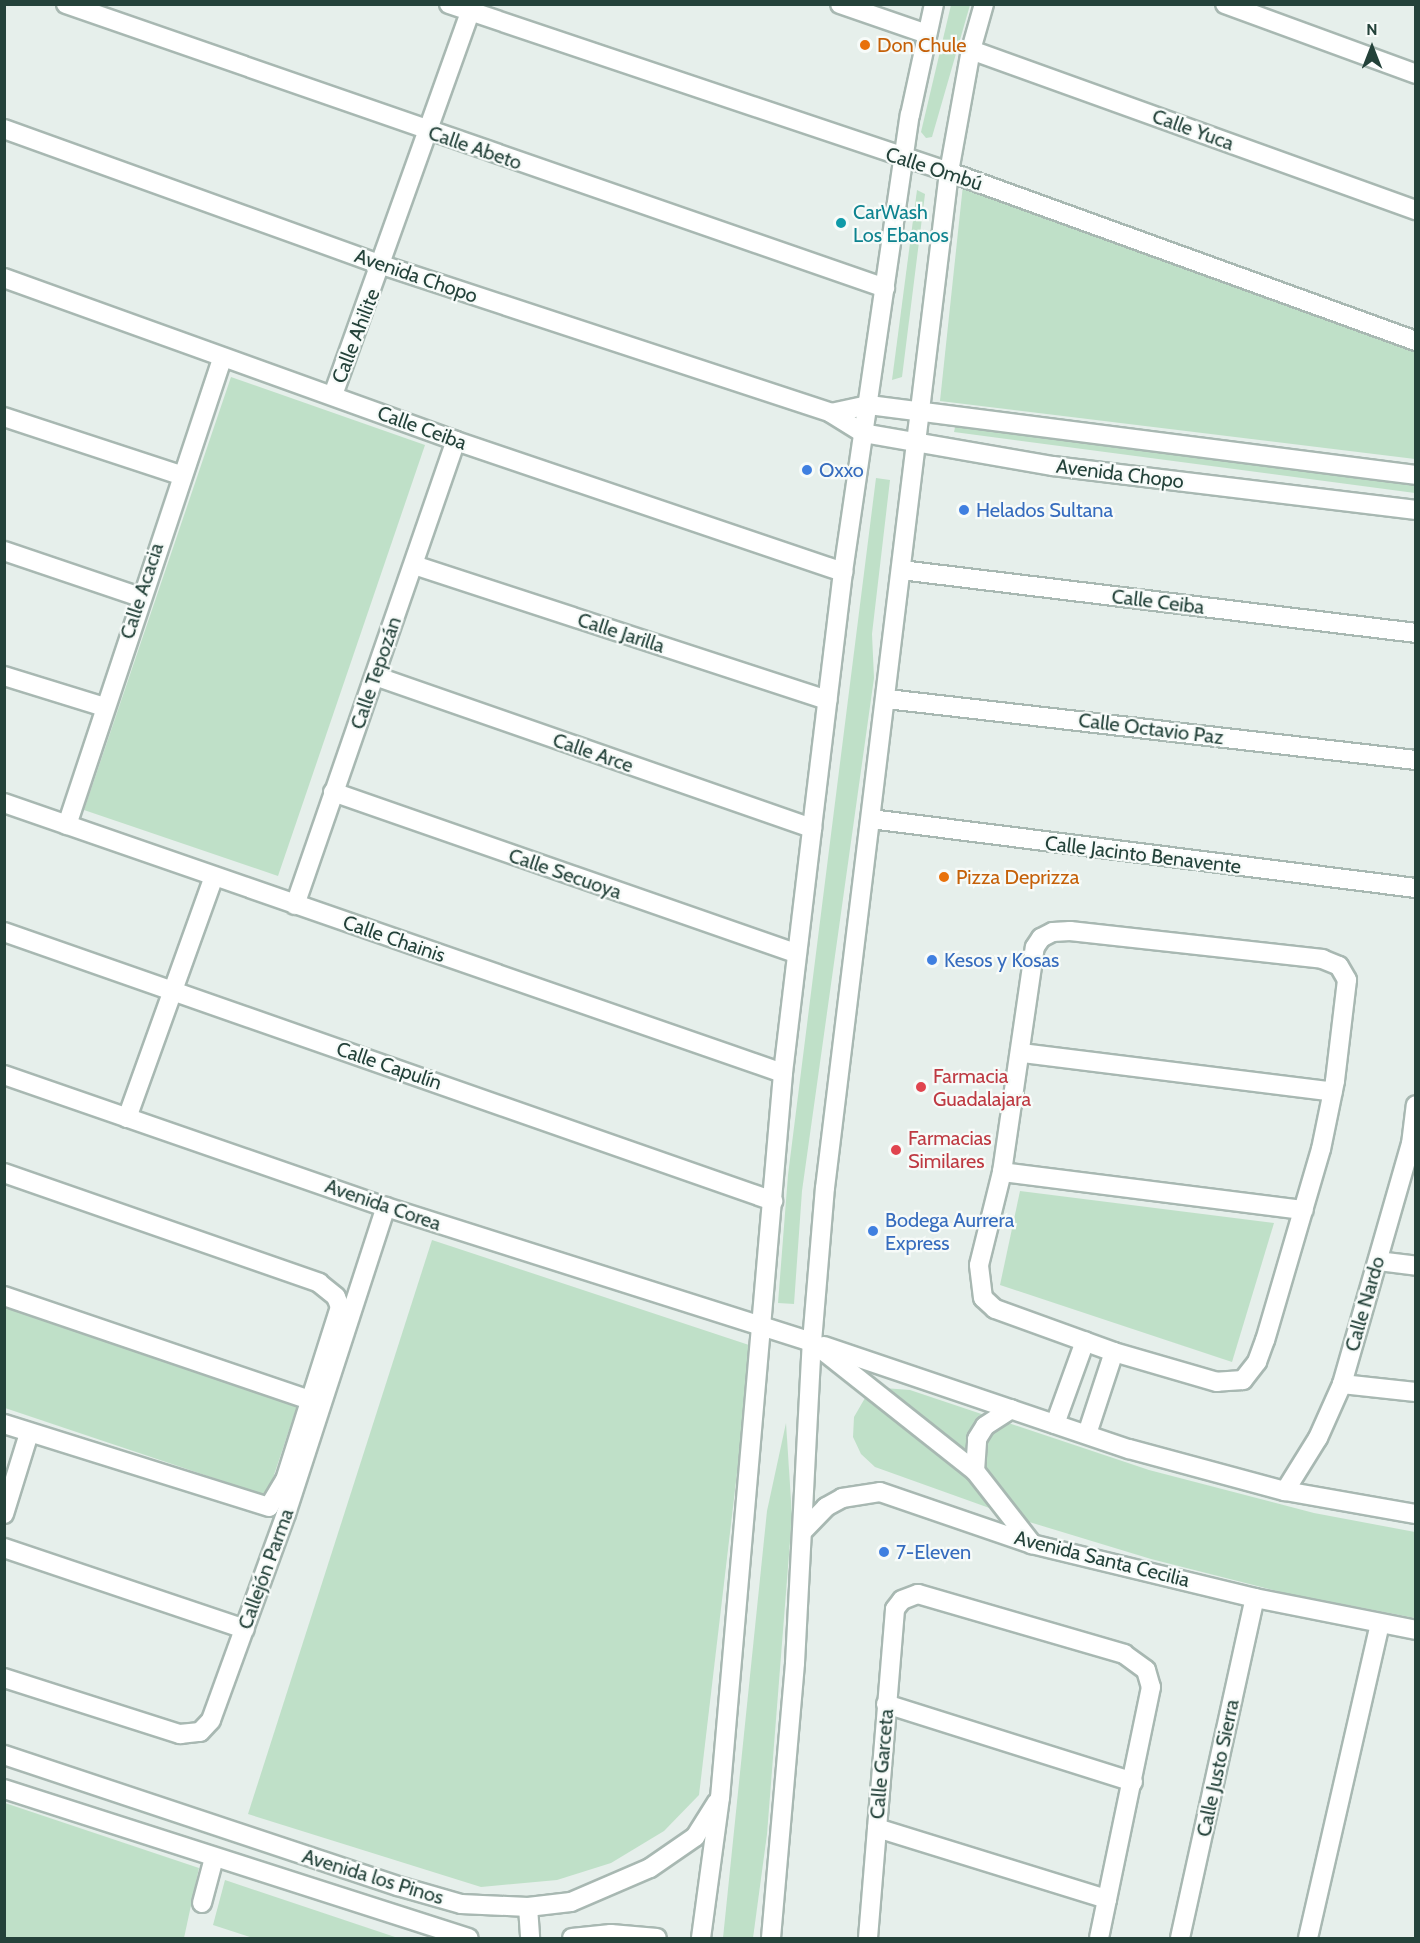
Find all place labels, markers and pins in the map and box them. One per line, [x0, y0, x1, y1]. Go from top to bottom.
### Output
place label: Don Chule [877, 33, 967, 57]
marker: Don Chule [858, 38, 872, 52]
place label: CarWash Los Ebanos [853, 200, 949, 247]
marker: CarWash Los Ebanos [834, 216, 848, 230]
place label: Oxxo [819, 458, 864, 482]
marker: Oxxo [800, 463, 814, 477]
place label: Helados Sultana [976, 498, 1113, 522]
marker: Helados Sultana [957, 503, 971, 517]
place label: Pizza Deprizza [956, 865, 1079, 889]
marker: Pizza Deprizza [937, 870, 951, 884]
place label: Kesos y Kosas [944, 948, 1059, 972]
marker: Kesos y Kosas [925, 953, 939, 967]
place label: Farmacia Guadalajara [933, 1064, 1031, 1111]
marker: Farmacia Guadalajara [914, 1080, 928, 1094]
place label: Farmacias Similares [908, 1126, 992, 1173]
marker: Farmacias Similares [889, 1143, 903, 1157]
place label: Bodega Aurrera Express [885, 1208, 1014, 1255]
marker: Bodega Aurrera Express [866, 1224, 880, 1238]
place label: 7-Eleven [896, 1540, 971, 1564]
marker: 7-Eleven [877, 1545, 891, 1559]

